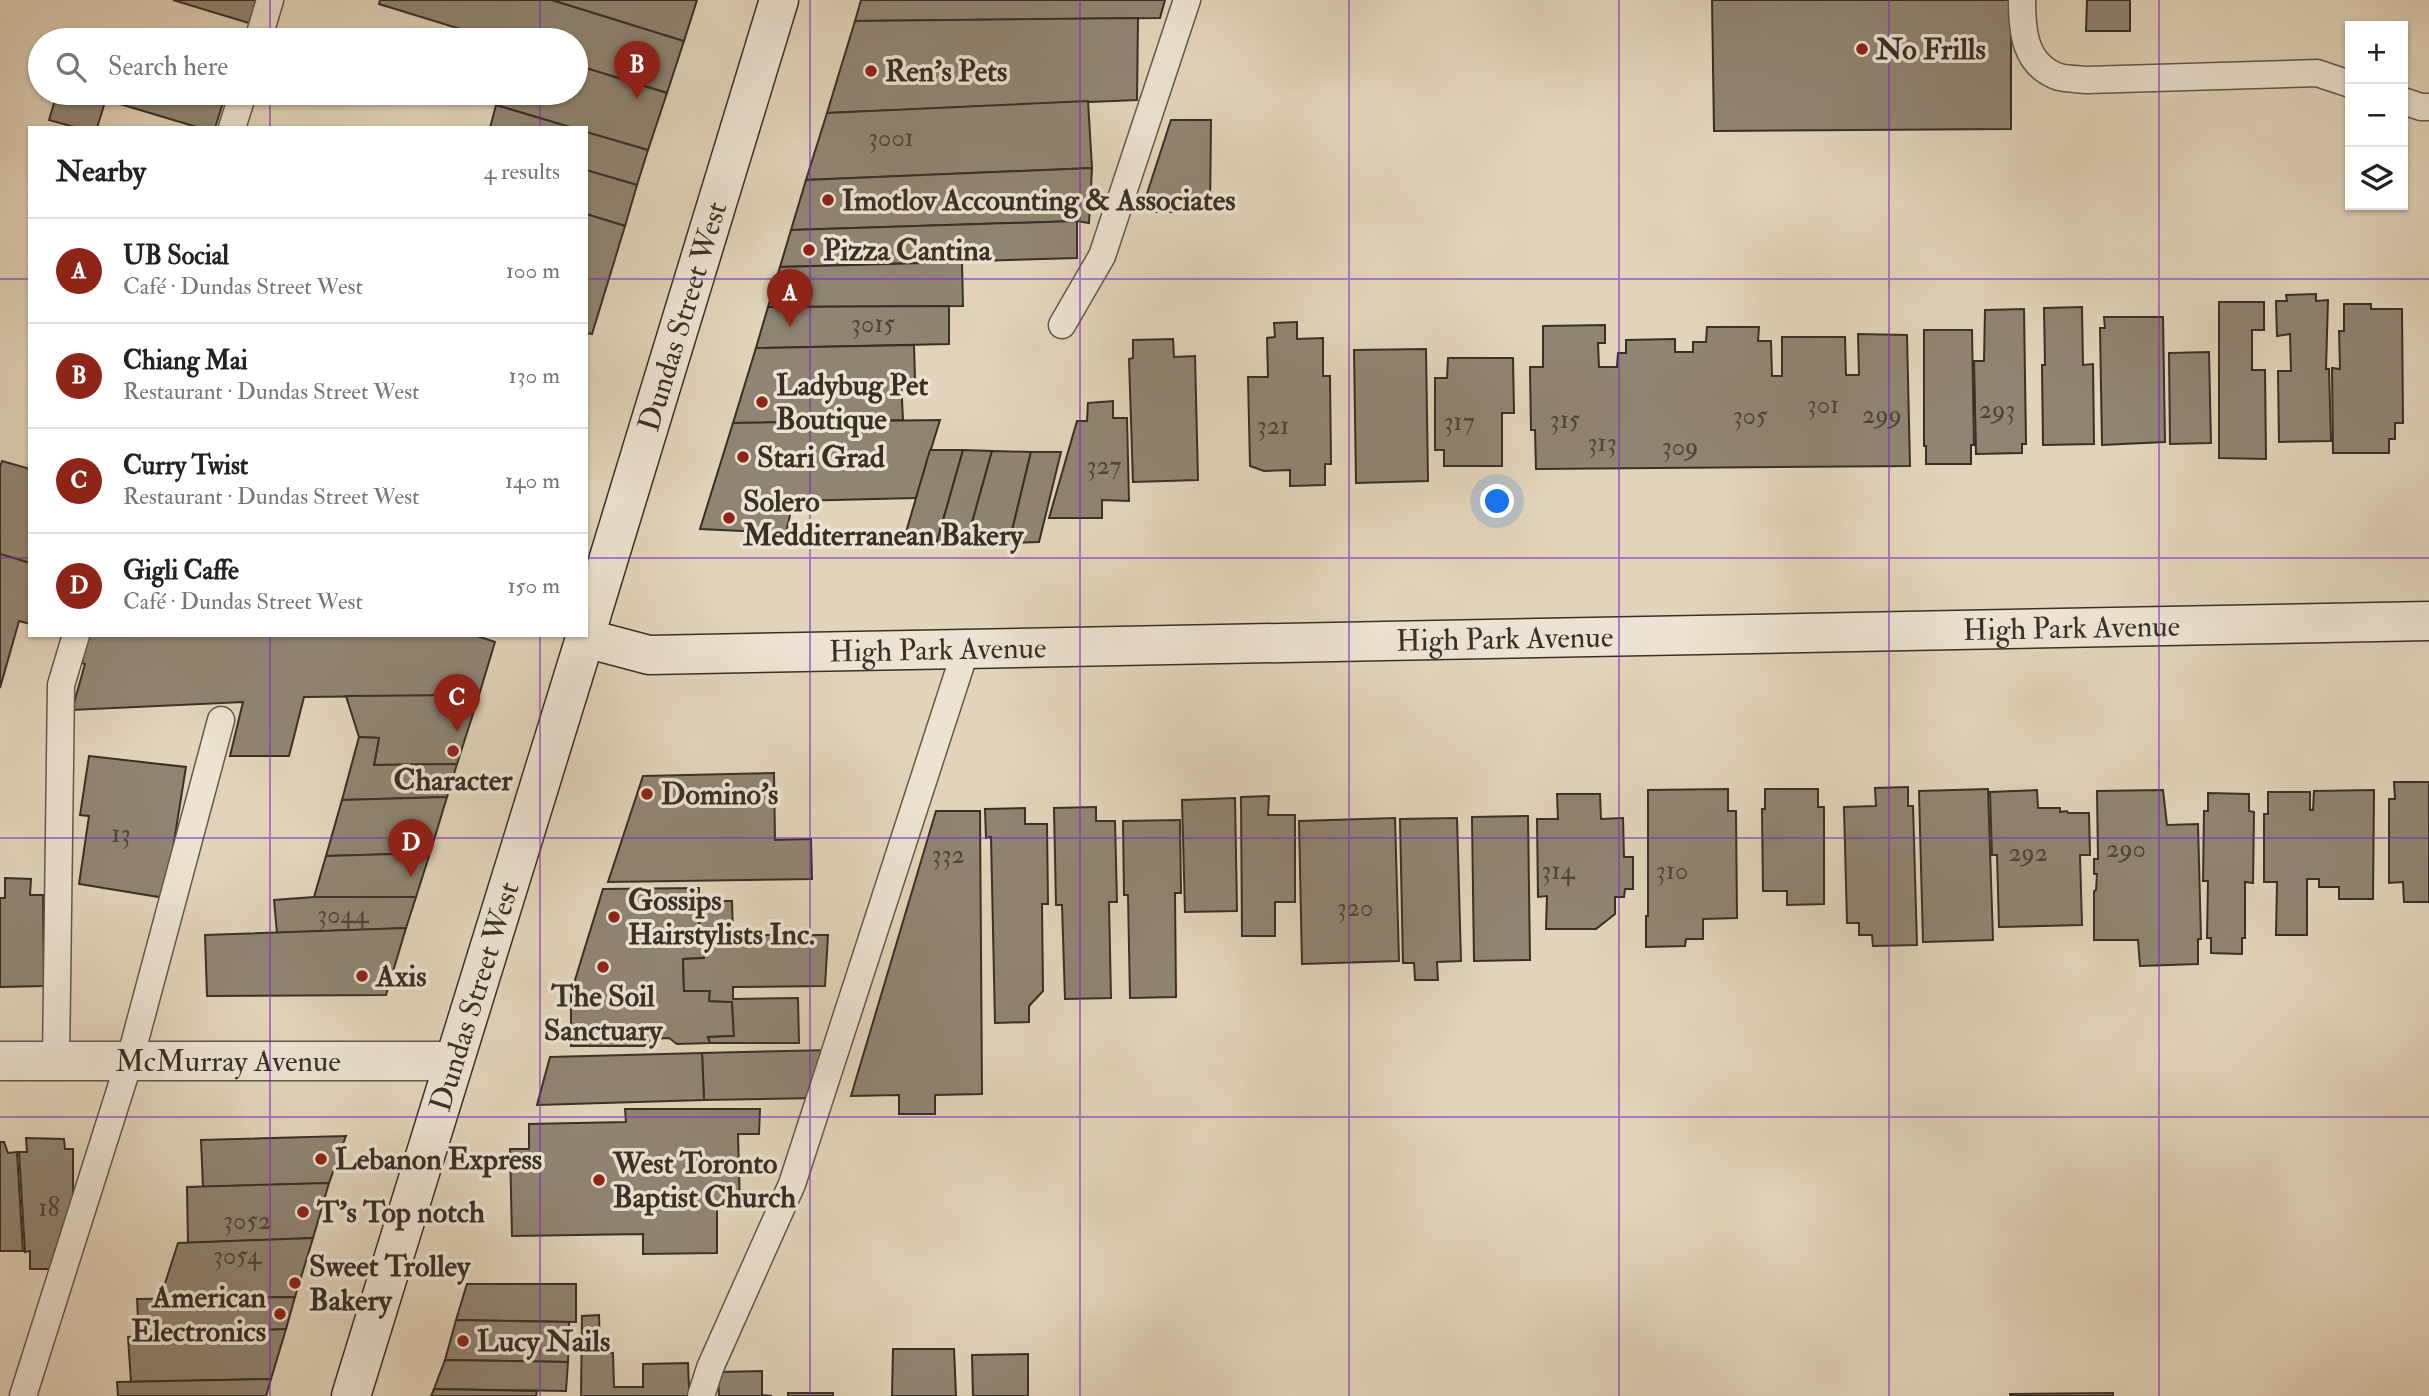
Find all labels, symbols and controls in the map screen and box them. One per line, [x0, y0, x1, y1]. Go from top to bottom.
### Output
map controls [2345, 21, 2408, 210]
button: + [2345, 21, 2408, 84]
search box [28, 28, 588, 105]
place label: No Frills [1875, 31, 1986, 68]
pin: B [614, 41, 660, 99]
marker: No Frills [1854, 41, 1870, 57]
icon: search [52, 48, 90, 86]
text: Search here [108, 51, 228, 83]
place label: Ren's Pets [885, 53, 1007, 90]
marker: Ren's Pets [863, 63, 879, 79]
button: − [2345, 84, 2408, 147]
house number: 3001 [868, 122, 914, 154]
button: layers [2345, 147, 2408, 210]
text: Nearby [56, 153, 146, 190]
text: 4 results [484, 157, 560, 186]
place label: Imotlov Accounting & Associates [842, 182, 1235, 219]
marker: Imotlov Accounting & Associates [820, 192, 836, 208]
street label: Dundas Street West [631, 197, 736, 436]
place label: Pizza Cantina [823, 232, 993, 269]
text: UB Social [123, 240, 229, 272]
marker: Pizza Cantina [801, 242, 817, 258]
text: A [72, 256, 86, 285]
text: 100 m [506, 256, 560, 285]
pin: A [767, 269, 813, 327]
text: Café · Dundas Street West [123, 272, 363, 301]
house number: 3015 [851, 308, 895, 340]
text: Chiang Mai [123, 345, 248, 377]
text: B [71, 361, 87, 390]
text: 130 m [508, 361, 560, 390]
place label: Ladybug Pet Boutique [776, 367, 929, 438]
text: Restaurant · Dundas Street West [123, 377, 420, 406]
house number: 301 [1807, 389, 1839, 421]
marker: Ladybug Pet Boutique [754, 394, 770, 410]
house number: 293 [1979, 394, 2015, 426]
house number: 299 [1862, 399, 1902, 431]
house number: 305 [1733, 400, 1768, 432]
house number: 315 [1550, 404, 1581, 436]
house number: 317 [1443, 406, 1475, 438]
house number: 321 [1257, 410, 1289, 442]
house number: 313 [1587, 427, 1617, 459]
house number: 309 [1662, 431, 1698, 463]
place label: Stari Grad [757, 439, 885, 476]
marker: Stari Grad [735, 449, 751, 465]
text: Curry Twist [123, 450, 248, 482]
house number: 327 [1086, 450, 1122, 482]
text: C [71, 466, 87, 495]
text: 140 m [505, 466, 560, 495]
text: Restaurant · Dundas Street West [123, 482, 420, 511]
place label: Solero Medditerranean Bakery [742, 483, 1025, 554]
your location [1480, 484, 1514, 518]
marker: Solero Medditerranean Bakery [721, 510, 737, 526]
text: Gigli Caffe [123, 555, 239, 587]
text: D [70, 571, 88, 600]
text: 150 m [507, 571, 560, 600]
text: Café · Dundas Street West [123, 587, 363, 616]
street label: High Park Avenue [1963, 608, 2181, 649]
street label: High Park Avenue [1396, 619, 1614, 660]
street label: High Park Avenue [829, 629, 1047, 671]
pin: C [434, 674, 480, 732]
marker: Character [445, 743, 461, 759]
place label: Character [393, 762, 513, 799]
place label: Domino's [661, 776, 778, 813]
marker: Domino's [639, 786, 655, 802]
house number: 13 [111, 818, 131, 850]
pin: D [388, 819, 434, 877]
house number: 290 [2106, 833, 2146, 865]
house number: 292 [2008, 837, 2048, 869]
house number: 332 [931, 839, 965, 871]
house number: 314 [1541, 855, 1576, 887]
house number: 310 [1656, 855, 1688, 887]
street label: Dundas Street West [422, 877, 528, 1116]
place label: Gossips Hairstylists Inc. [628, 882, 815, 953]
house number: 320 [1337, 892, 1373, 924]
house number: 3044 [317, 899, 370, 931]
marker: Gossips Hairstylists Inc. [606, 909, 622, 925]
place label: Axis [374, 958, 427, 995]
marker: The Soil Sanctuary [595, 959, 611, 975]
marker: Axis [354, 968, 370, 984]
place label: The Soil Sanctuary [544, 978, 664, 1049]
street label: McMurray Avenue [115, 1043, 341, 1080]
place label: Lebanon Express [335, 1141, 542, 1178]
place label: West Toronto Baptist Church [612, 1145, 796, 1216]
marker: Lebanon Express [313, 1151, 329, 1167]
marker: West Toronto Baptist Church [591, 1172, 607, 1188]
house number: 18 [38, 1192, 60, 1224]
place label: T’s Top notch [316, 1194, 485, 1231]
marker: T’s Top notch [295, 1204, 311, 1220]
house number: 3052 [223, 1205, 271, 1237]
house number: 3054 [213, 1240, 262, 1272]
place label: Sweet Trolley Bakery [309, 1248, 472, 1319]
marker: Sweet Trolley Bakery [287, 1275, 303, 1291]
place label: American Electronics [131, 1279, 267, 1350]
marker: American Electronics [272, 1306, 288, 1322]
place label: Lucy Nails [477, 1323, 610, 1360]
marker: Lucy Nails [455, 1333, 471, 1349]

